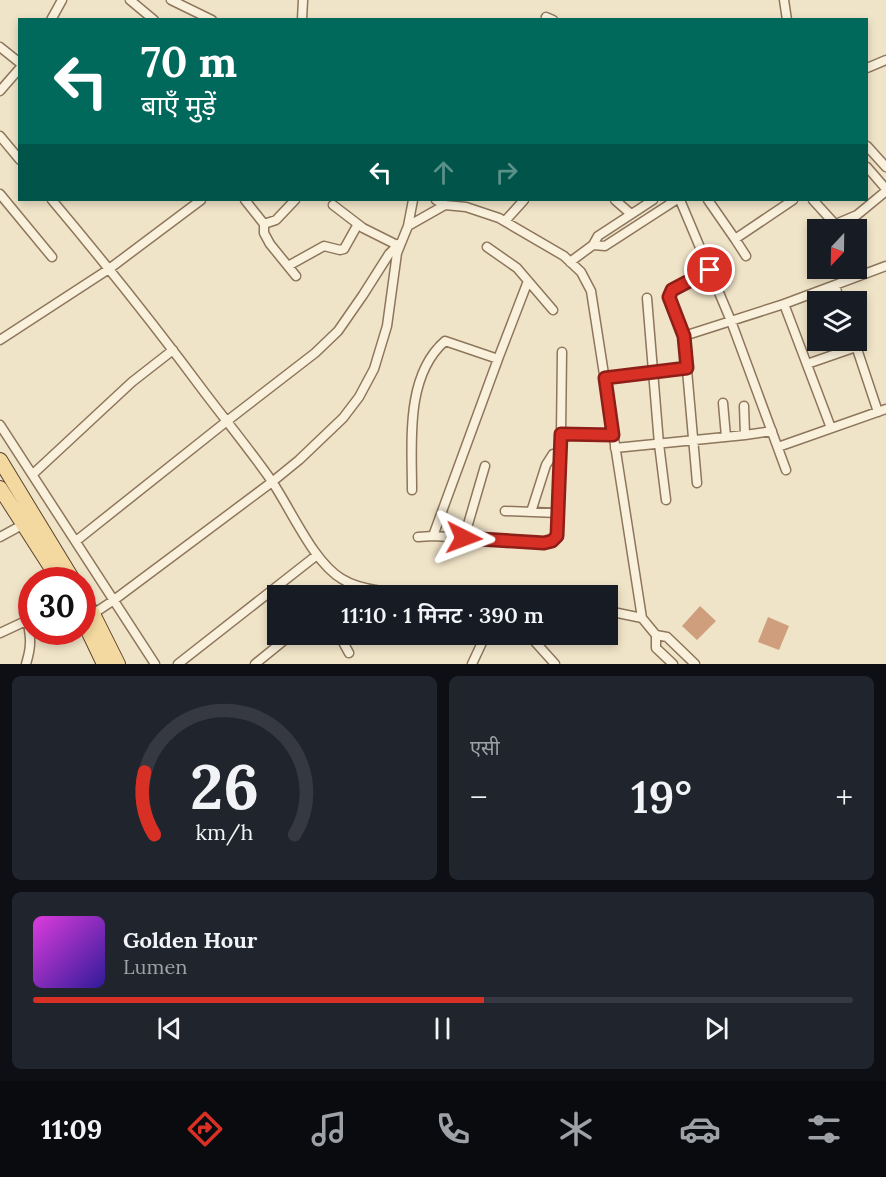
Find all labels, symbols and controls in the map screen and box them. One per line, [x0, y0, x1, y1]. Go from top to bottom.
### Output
text: 70 m [141, 35, 237, 89]
icon: left [42, 42, 120, 120]
text: बाएँ मुड़ें [141, 88, 216, 122]
icon: left [364, 156, 397, 189]
icon: ahead [427, 156, 460, 189]
icon: right [490, 156, 523, 189]
north arrow [807, 219, 867, 279]
map controls [807, 219, 867, 351]
pin [684, 244, 735, 295]
icon: arrive [693, 253, 726, 286]
button: layers [807, 291, 867, 351]
position arrow [432, 506, 496, 570]
speed limit sign: 30 [18, 567, 96, 645]
text: 11:10 · 1 मिनट · 390 m [341, 601, 544, 629]
text: एसी [470, 735, 500, 760]
text: 26 [190, 746, 259, 826]
text: 19° [631, 768, 692, 825]
text: − [470, 776, 488, 818]
text: + [836, 776, 853, 818]
text: km/h [196, 818, 254, 846]
text: Golden Hour [123, 926, 257, 954]
text: Lumen [123, 954, 187, 979]
icon: previous [153, 1012, 186, 1045]
icon: pause [426, 1012, 459, 1045]
icon: next [700, 1012, 733, 1045]
icon: directions [184, 1108, 226, 1150]
icon: music [308, 1108, 350, 1150]
icon: phone [432, 1108, 474, 1150]
icon: climate [555, 1108, 597, 1150]
icon: car [679, 1108, 721, 1150]
icon: filters [803, 1108, 845, 1150]
text: 11:09 [41, 1112, 102, 1146]

